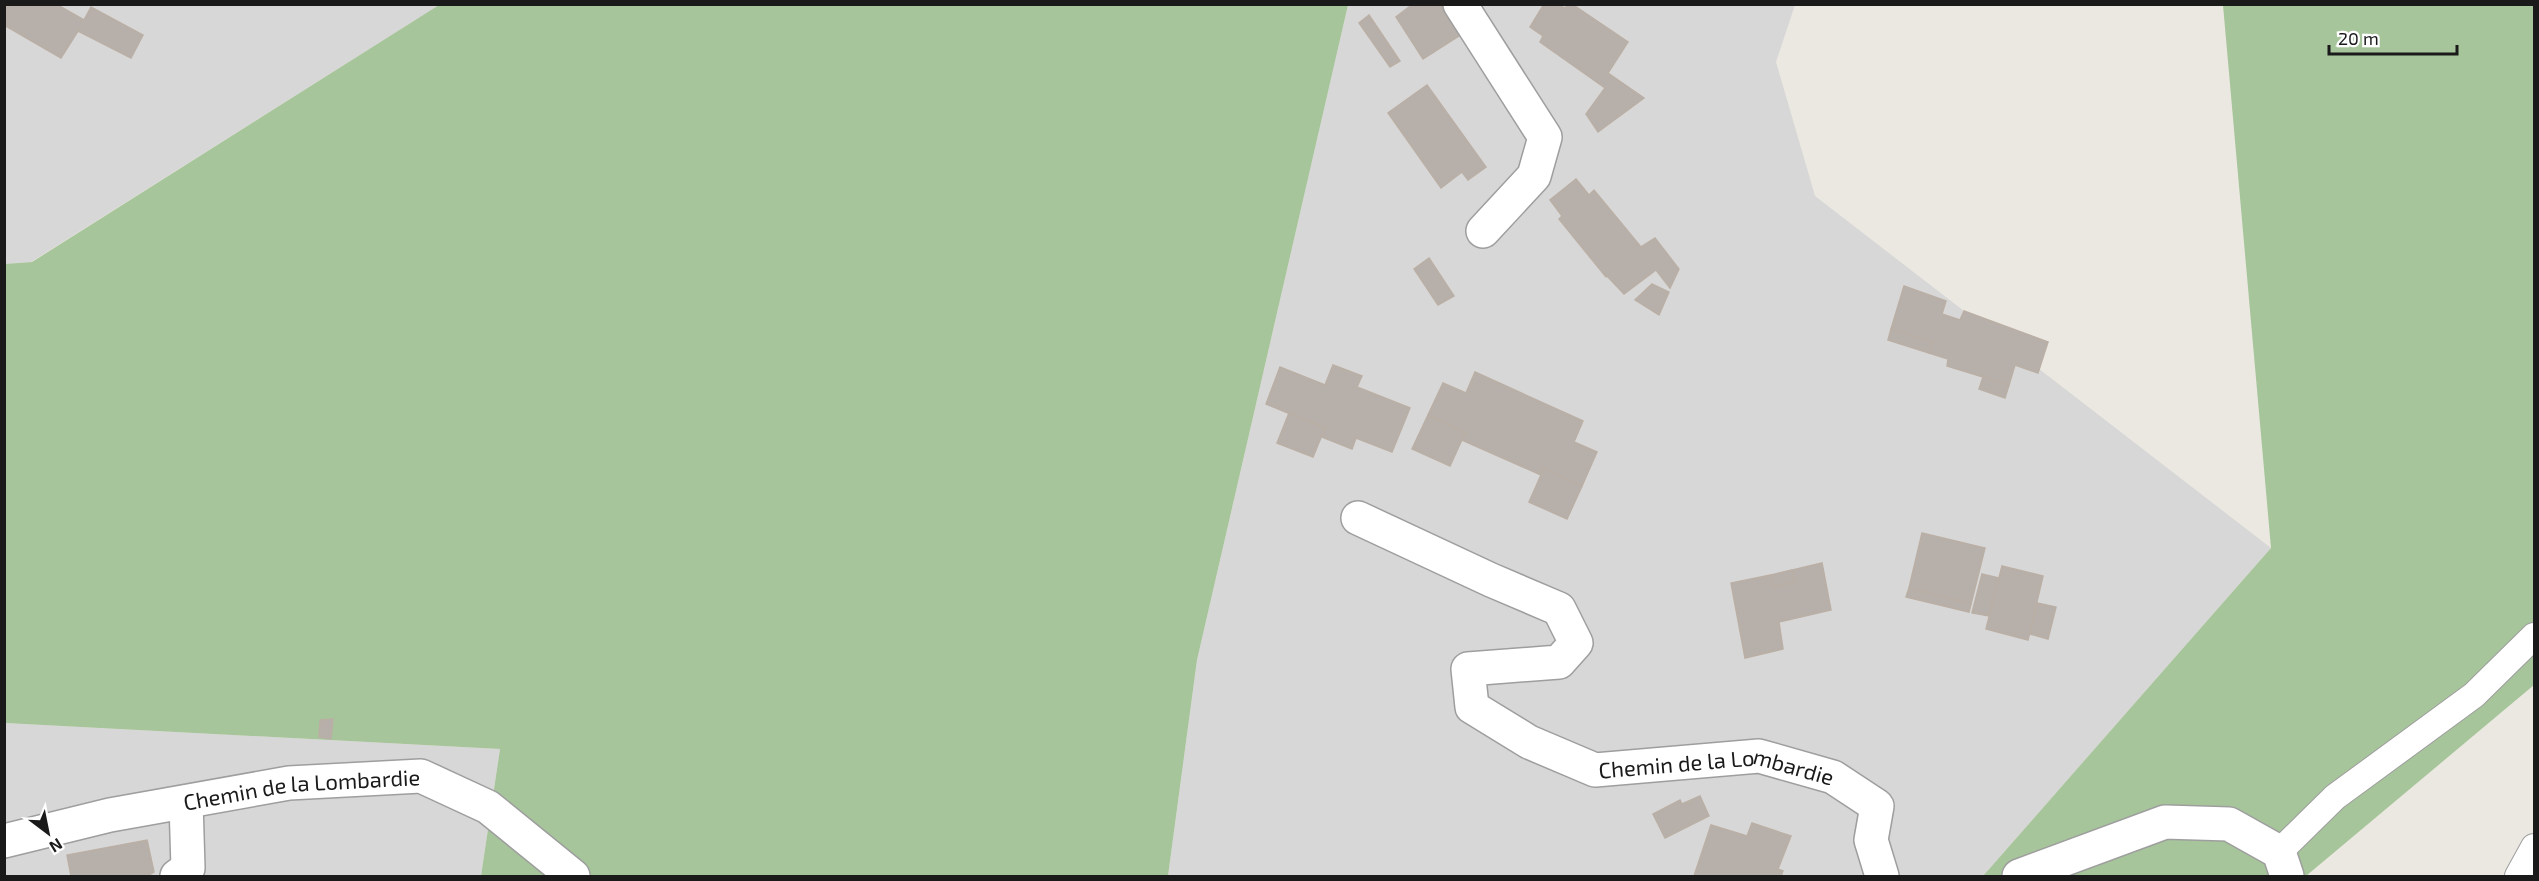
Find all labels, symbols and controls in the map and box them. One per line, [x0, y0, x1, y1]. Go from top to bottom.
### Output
scale bar [2329, 18, 2456, 56]
text: 20 m [2338, 27, 2379, 49]
street label: Chemin de la Lombardie [1597, 742, 1837, 790]
street label: Chemin de la Lombardie [181, 763, 421, 815]
north arrow [18, 803, 78, 863]
text: N [46, 835, 66, 857]

